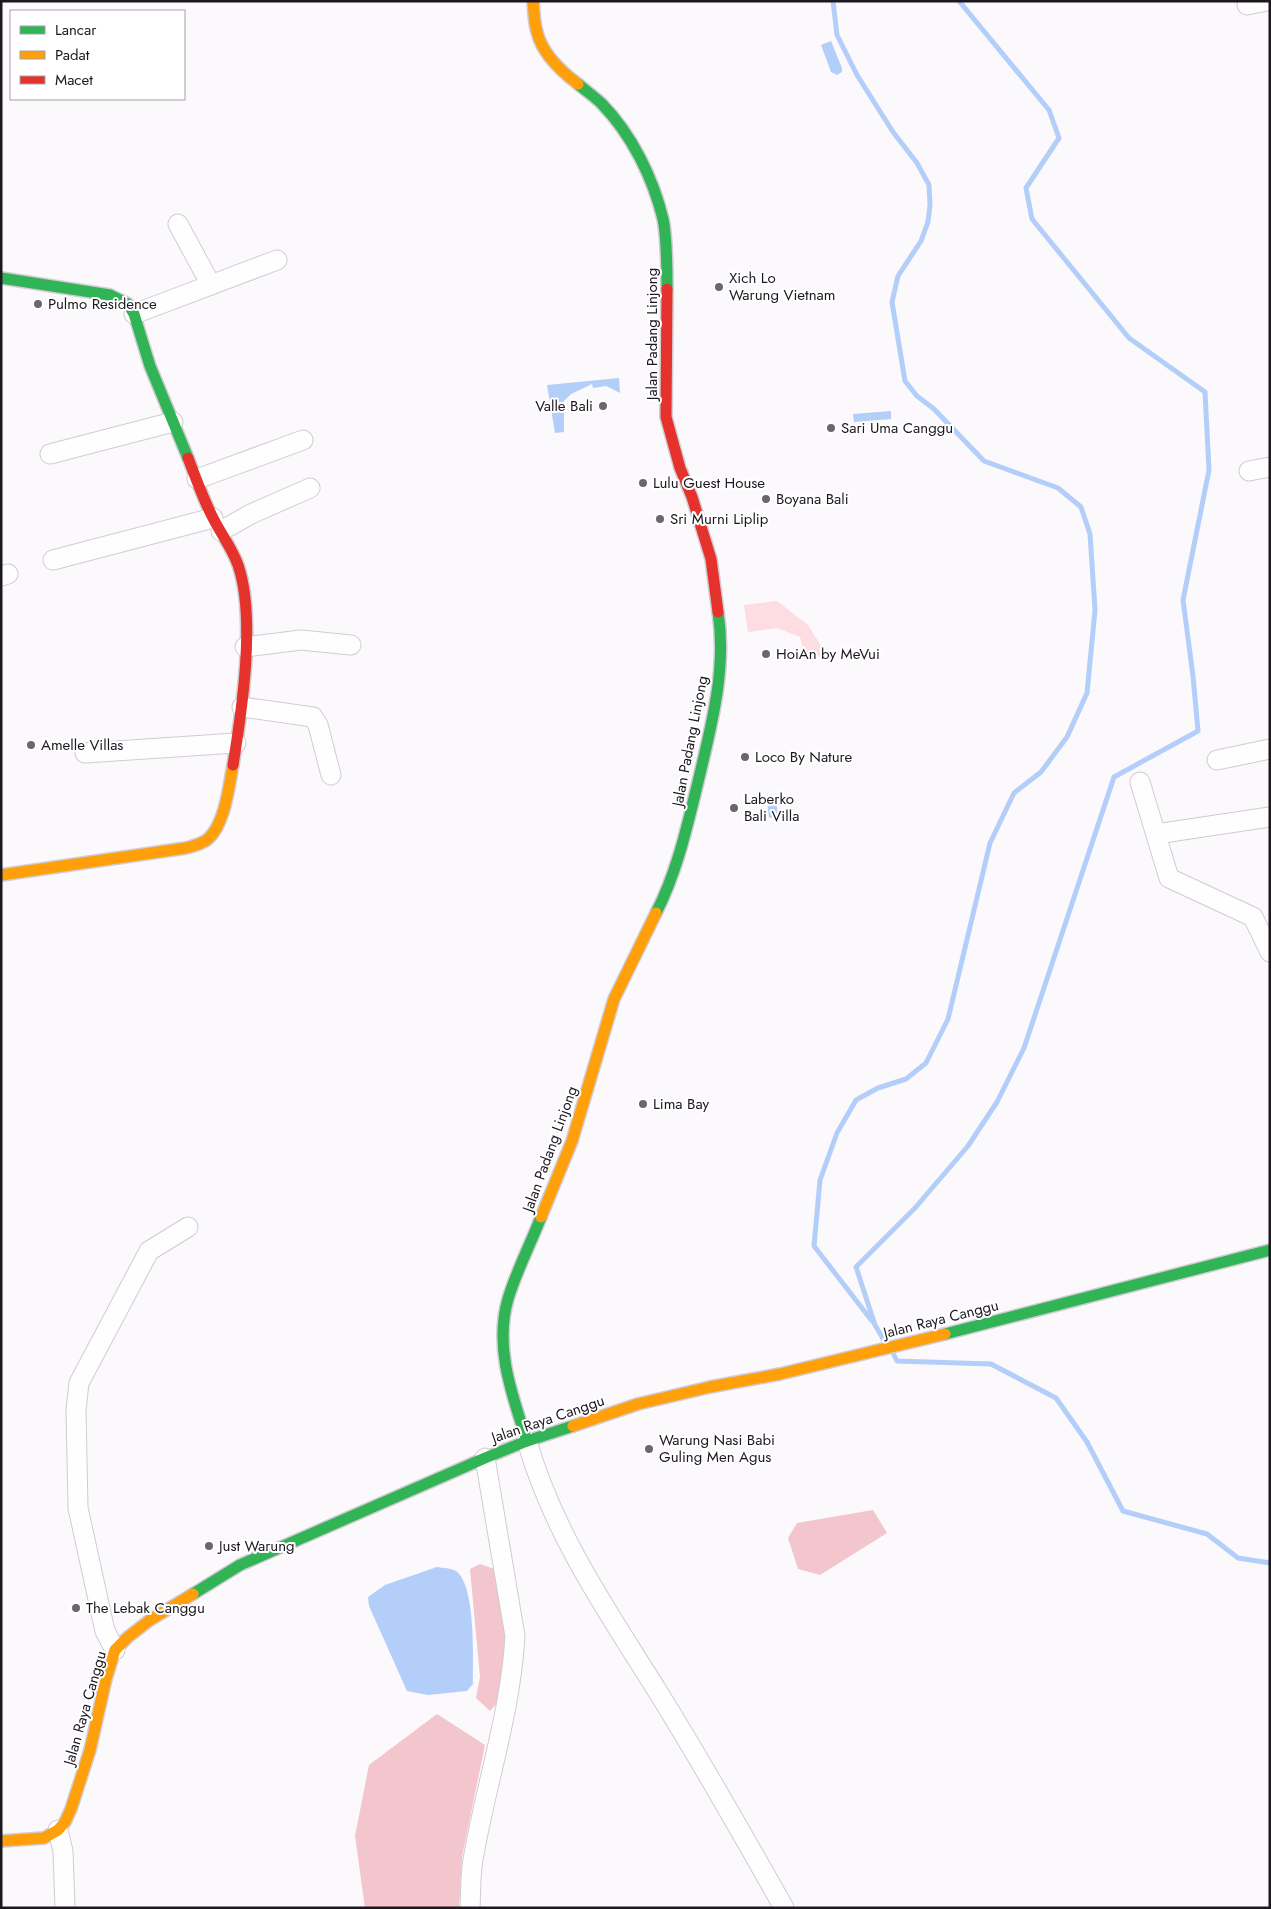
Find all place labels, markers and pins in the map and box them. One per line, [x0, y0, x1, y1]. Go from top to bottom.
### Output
place label: Xich Lo Warung Vietnam [729, 267, 835, 306]
marker: Xich Lo Warung Vietnam [713, 281, 725, 293]
place label: Pulmo Residence [48, 293, 157, 315]
marker: Pulmo Residence [32, 298, 44, 310]
place label: Valle Bali [535, 395, 593, 417]
marker: Valle Bali [597, 400, 609, 412]
place label: Sari Uma Canggu [841, 417, 953, 439]
marker: Sari Uma Canggu [825, 422, 837, 434]
place label: Lulu Guest House [653, 472, 765, 494]
marker: Lulu Guest House [637, 477, 649, 489]
place label: Boyana Bali [776, 488, 849, 510]
marker: Boyana Bali [760, 493, 772, 505]
place label: Sri Murni Liplip [670, 508, 769, 530]
marker: Sri Murni Liplip [654, 513, 666, 525]
place label: HoiAn by MeVui [776, 643, 880, 665]
marker: HoiAn by MeVui [760, 648, 772, 660]
place label: Amelle Villas [41, 734, 123, 756]
marker: Amelle Villas [25, 739, 37, 751]
place label: Loco By Nature [755, 746, 853, 768]
marker: Loco By Nature [739, 751, 751, 763]
place label: Laberko Bali Villa [744, 788, 799, 827]
marker: Laberko Bali Villa [728, 802, 740, 814]
place label: Lima Bay [653, 1093, 710, 1115]
marker: Lima Bay [637, 1098, 649, 1110]
place label: Warung Nasi Babi Guling Men Agus [659, 1429, 775, 1468]
marker: Warung Nasi Babi Guling Men Agus [643, 1443, 655, 1455]
place label: Just Warung [217, 1535, 295, 1557]
marker: Just Warung [203, 1540, 215, 1552]
place label: The Lebak Canggu [86, 1597, 205, 1619]
marker: The Lebak Canggu [70, 1602, 82, 1614]

